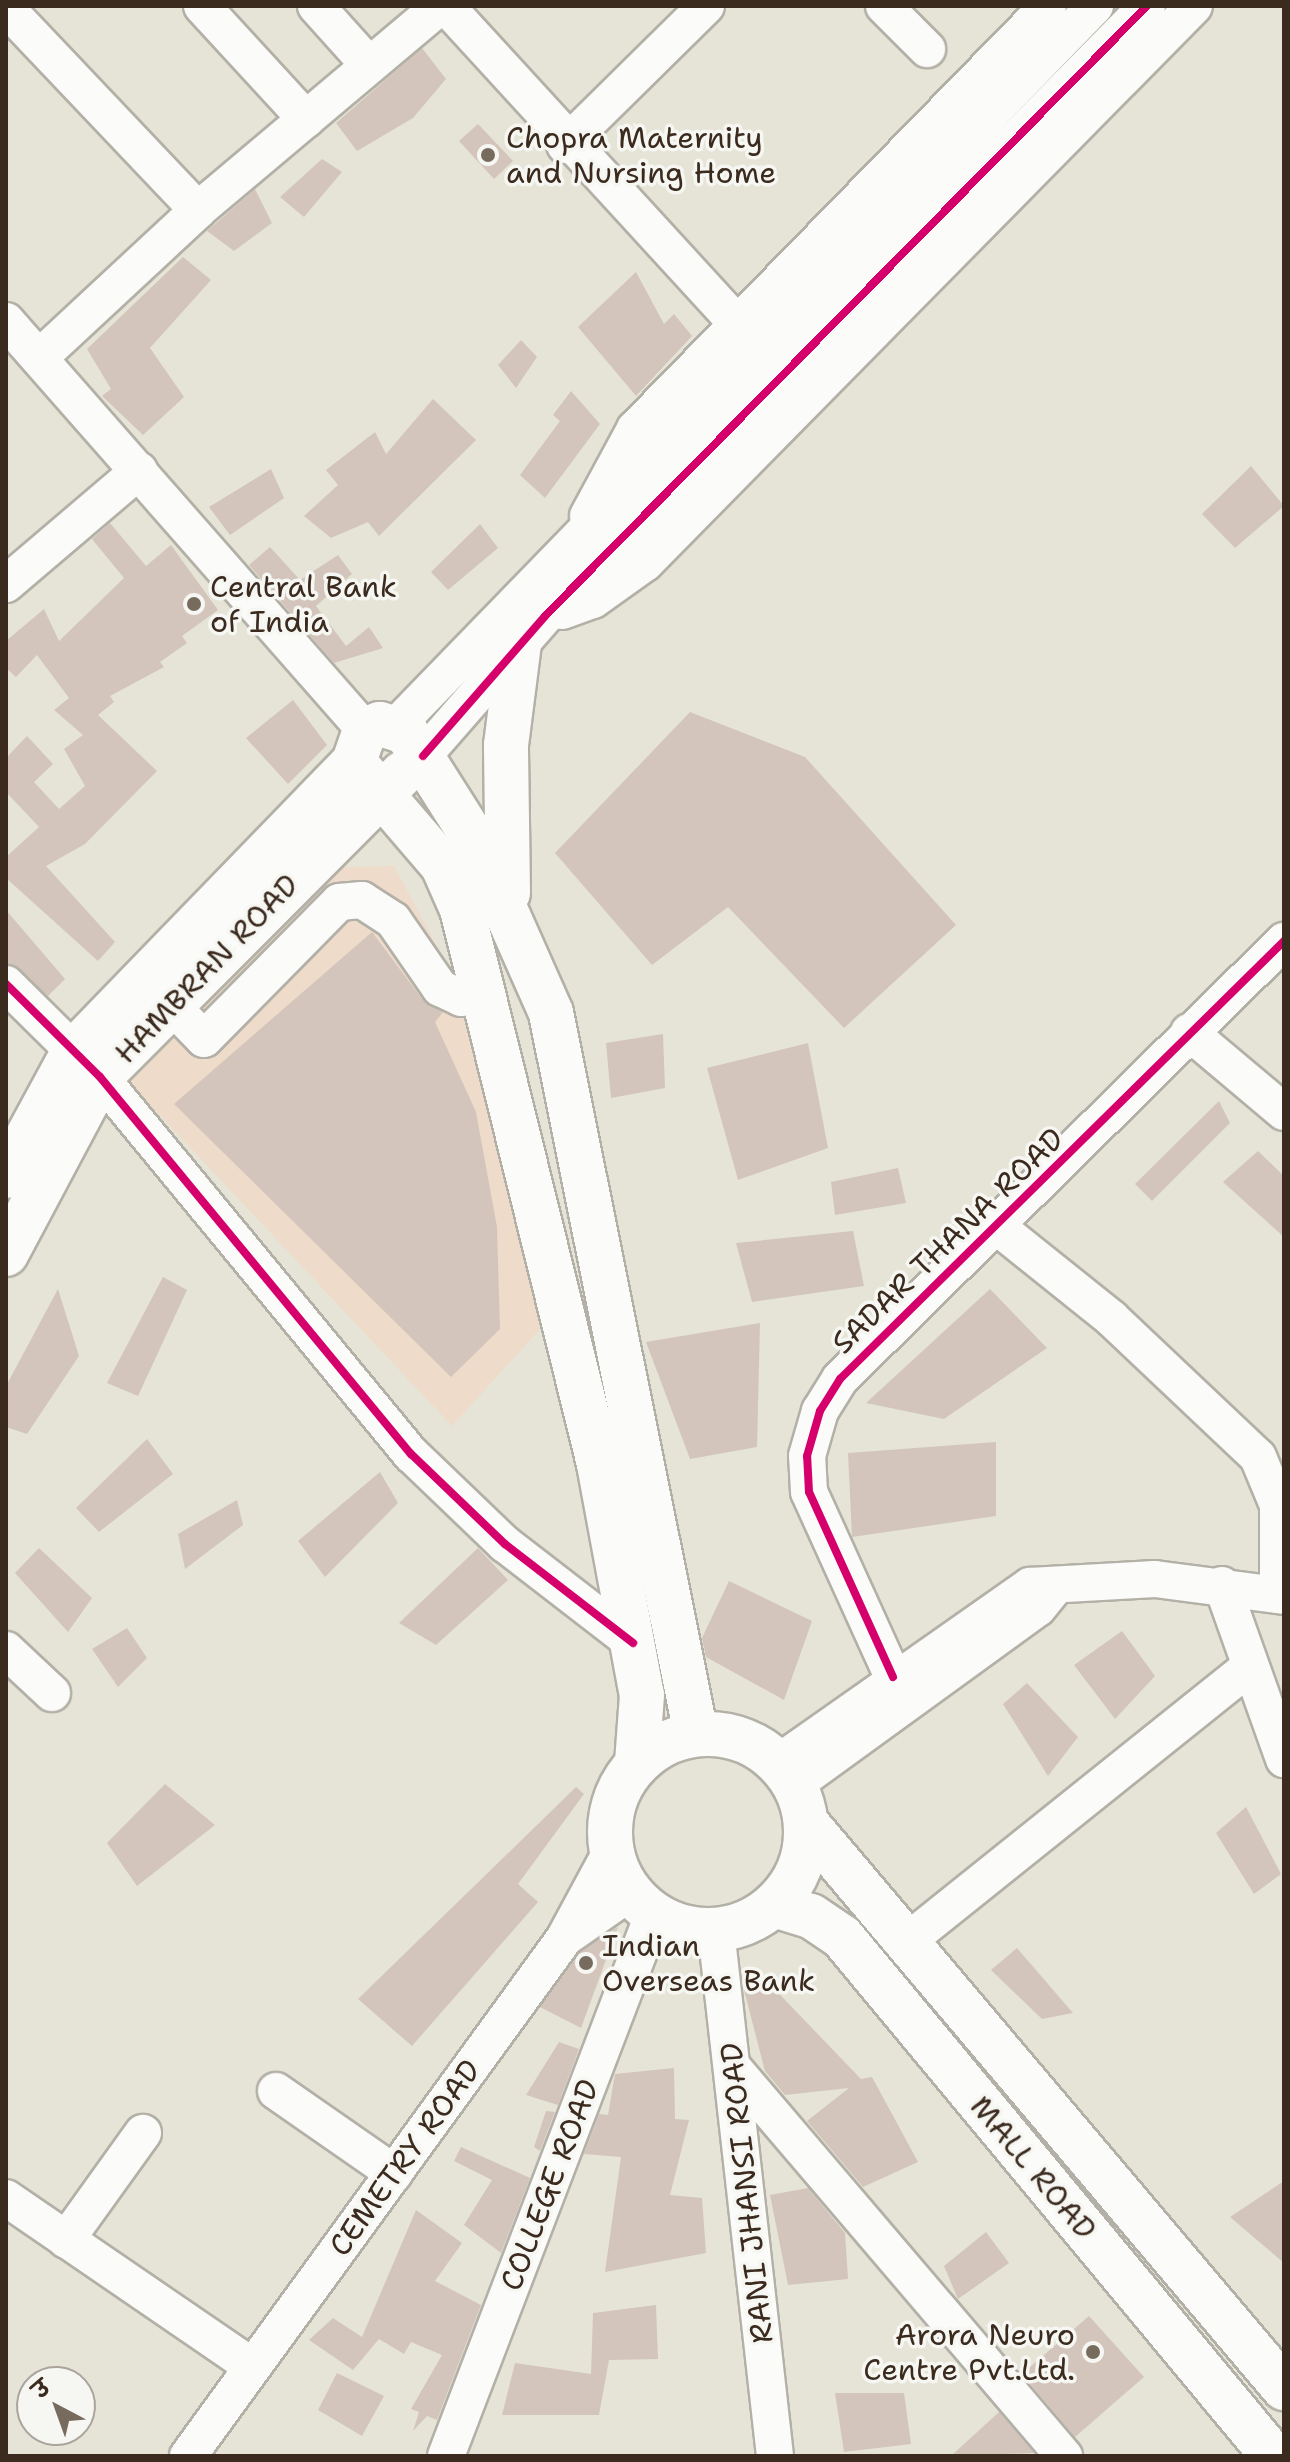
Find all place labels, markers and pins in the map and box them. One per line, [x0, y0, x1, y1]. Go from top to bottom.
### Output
place label: Chopra Maternity and Nursing Home [506, 120, 776, 190]
marker: Chopra Maternity and Nursing Home [477, 144, 499, 166]
place label: Central Bank of India [210, 569, 397, 640]
marker: Central Bank of India [185, 595, 203, 613]
place label: Indian Overseas Bank [602, 1928, 815, 1998]
marker: Indian Overseas Bank [577, 1954, 595, 1972]
place label: Arora Neuro Centre Pvt.Ltd. [863, 2317, 1075, 2388]
marker: Arora Neuro Centre Pvt.Ltd. [1082, 2341, 1104, 2363]

